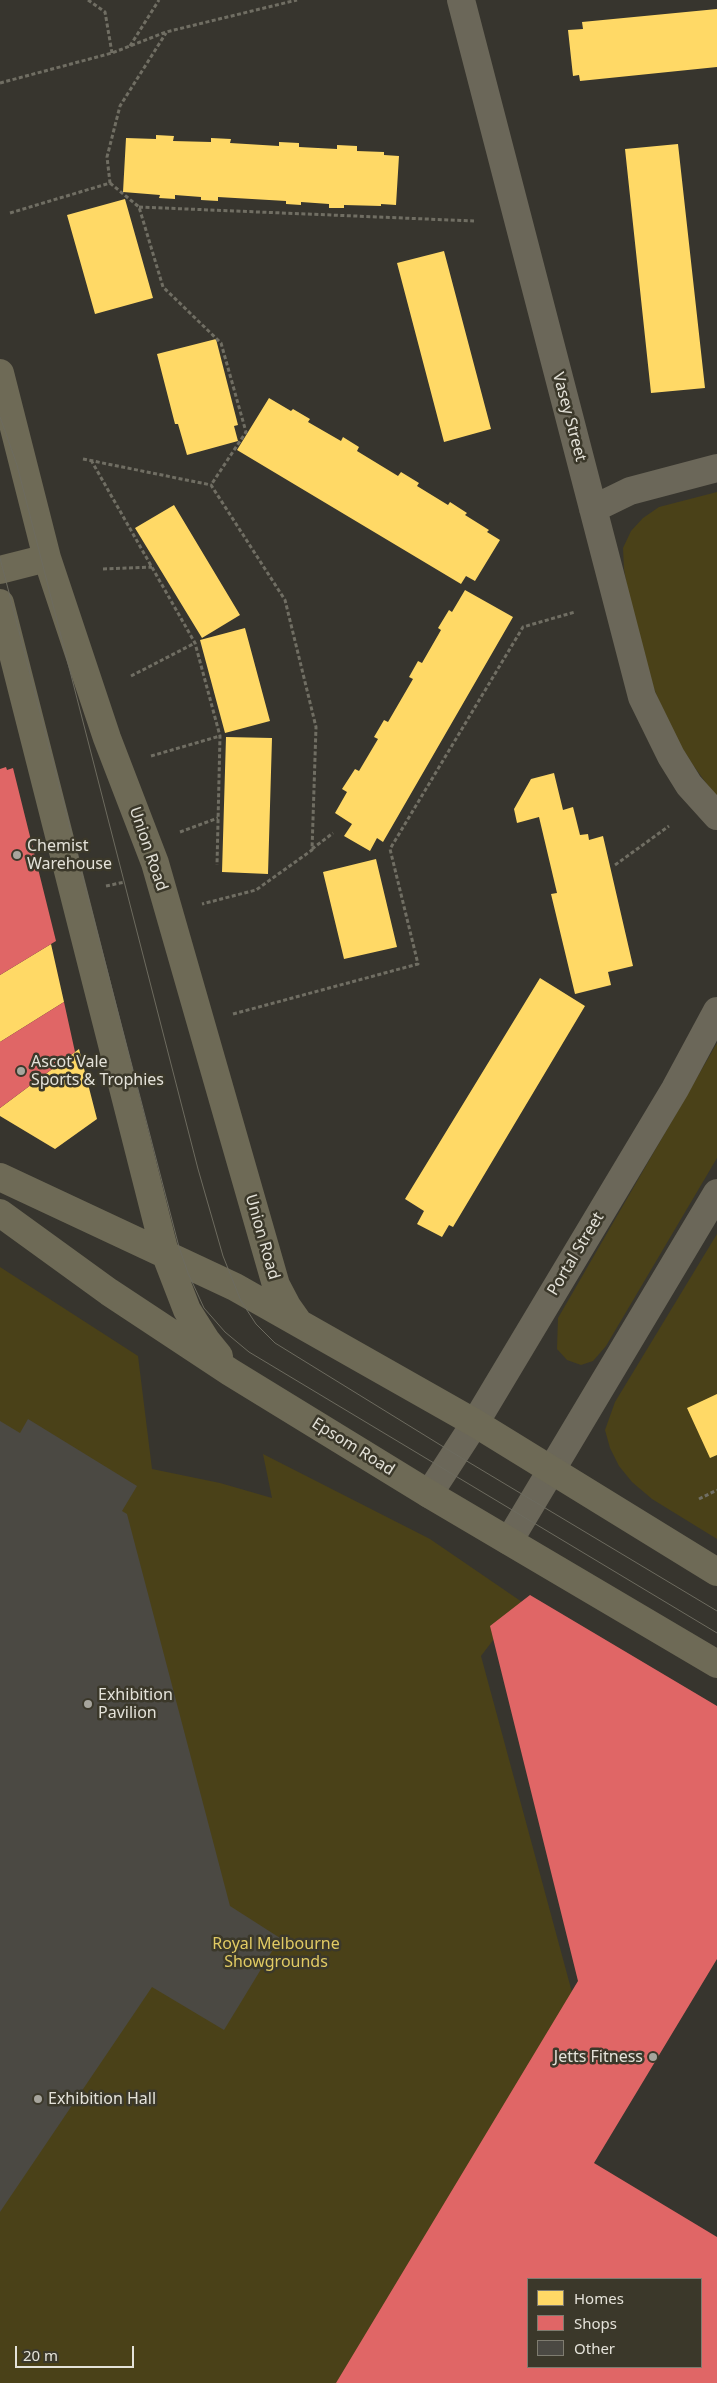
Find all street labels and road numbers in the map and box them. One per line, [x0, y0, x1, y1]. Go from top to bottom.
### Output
street label: Vasey Street [548, 370, 590, 464]
street label: Union Road [125, 804, 171, 894]
street label: Union Road [241, 1192, 283, 1282]
street label: Portal Street [544, 1209, 608, 1299]
street label: Epsom Road [308, 1414, 398, 1480]

